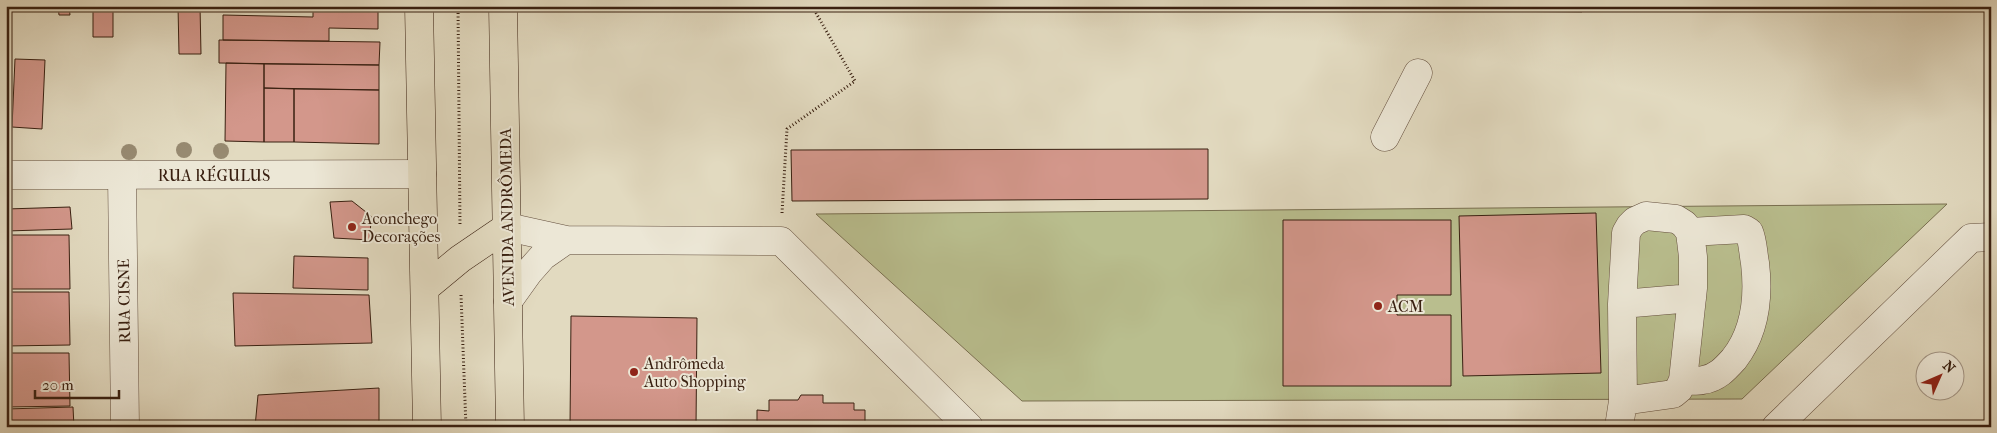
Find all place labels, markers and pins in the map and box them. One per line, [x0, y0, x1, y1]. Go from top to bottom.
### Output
place label: Aconchego Decorações [361, 209, 440, 246]
marker: Aconchego Decorações [346, 221, 358, 233]
place label: ACM [1387, 297, 1424, 316]
marker: ACM [1372, 300, 1384, 312]
place label: Andrômeda Auto Shopping [643, 354, 746, 391]
marker: Andrômeda Auto Shopping [628, 366, 640, 378]

